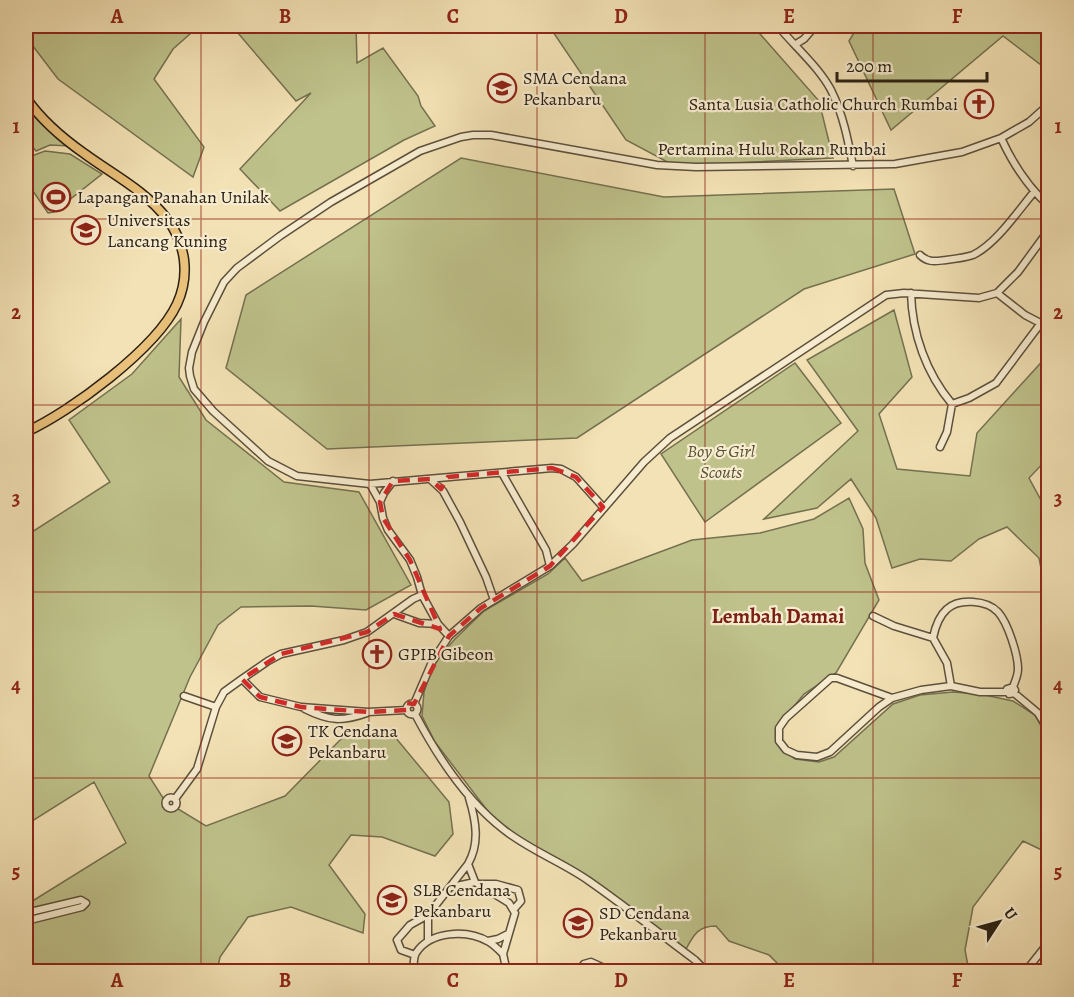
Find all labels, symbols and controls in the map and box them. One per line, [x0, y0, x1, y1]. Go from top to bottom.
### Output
text: A [110, 3, 124, 30]
text: B [279, 3, 291, 30]
text: C [447, 3, 459, 30]
text: D [614, 3, 628, 30]
text: E [783, 3, 795, 30]
text: F [952, 3, 963, 30]
scale bar [837, 45, 987, 83]
text: 200 m [846, 54, 892, 78]
place label: SMA Cendana Pekanbaru [523, 66, 628, 111]
school or university icon: SMA Cendana Pekanbaru [486, 72, 518, 104]
church icon: Santa Lusia Catholic Church Rumbai [963, 88, 995, 120]
place label: Santa Lusia Catholic Church Rumbai [689, 92, 958, 116]
text: 1 [12, 113, 20, 140]
text: 1 [1054, 113, 1062, 140]
street label: Pertamina Hulu Rokan Rumbai [658, 137, 886, 161]
sports icon: Lapangan Panahan Unilak [40, 181, 72, 213]
place label: Lapangan Panahan Unilak [77, 185, 269, 209]
place label: Universitas Lancang Kuning [107, 208, 227, 253]
school or university icon: Universitas Lancang Kuning [70, 214, 102, 246]
text: 2 [11, 299, 21, 326]
text: 2 [1053, 299, 1063, 326]
park label: Boy & Girl Scouts [687, 439, 755, 484]
text: 3 [12, 485, 20, 512]
text: 3 [1054, 485, 1062, 512]
district label: Lembah Damai [712, 602, 844, 630]
church icon: GPIB Gibeon [361, 638, 393, 670]
place label: GPIB Gibeon [398, 642, 494, 666]
text: 4 [11, 672, 21, 699]
text: 4 [1053, 672, 1063, 699]
place label: TK Cendana Pekanbaru [308, 719, 398, 764]
school or university icon: TK Cendana Pekanbaru [271, 725, 303, 757]
text: 5 [12, 858, 20, 885]
text: 5 [1054, 858, 1062, 885]
place label: SLB Cendana Pekanbaru [413, 878, 511, 923]
school or university icon: SLB Cendana Pekanbaru [376, 884, 408, 916]
north arrow [969, 892, 1029, 952]
place label: SD Cendana Pekanbaru [599, 901, 691, 946]
text: U [998, 903, 1023, 925]
school or university icon: SD Cendana Pekanbaru [562, 907, 594, 939]
text: A [110, 967, 124, 994]
text: B [279, 967, 291, 994]
text: C [447, 967, 459, 994]
text: D [614, 967, 628, 994]
text: E [783, 967, 795, 994]
text: F [952, 967, 963, 994]

